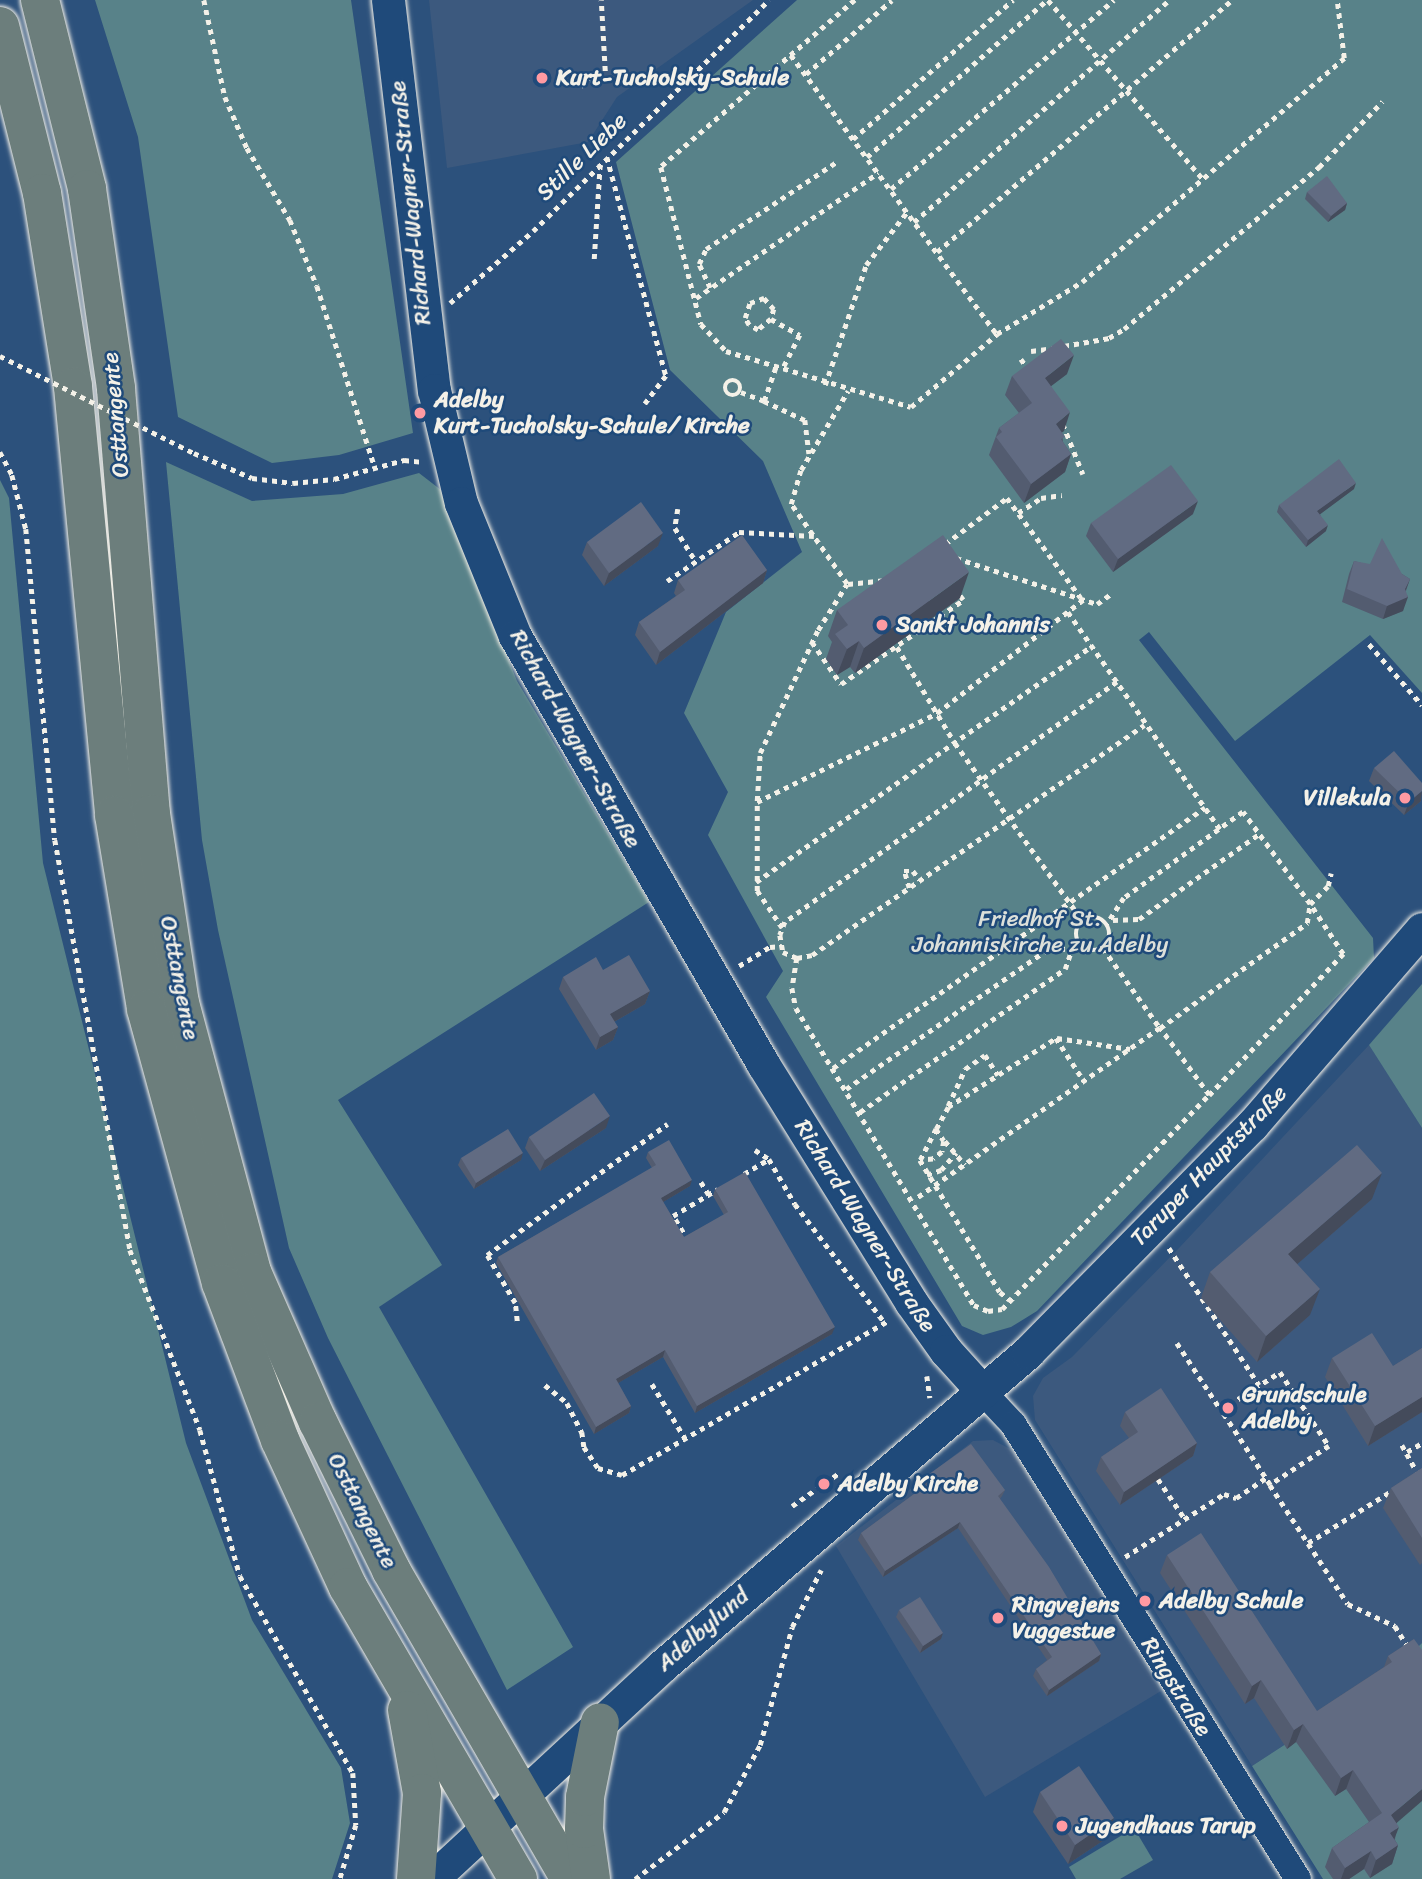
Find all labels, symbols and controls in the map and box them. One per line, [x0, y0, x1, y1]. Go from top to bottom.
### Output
place label: Kurt-Tucholsky-Schule [556, 64, 789, 92]
marker: Kurt-Tucholsky-Schule [534, 70, 550, 86]
street label: Richard-Wagner-Straße [384, 80, 438, 326]
street label: Stille Liebe [531, 107, 633, 207]
street label: Osttangente [97, 351, 135, 479]
place label: Adelby Kurt-Tucholsky-Schule/ Kirche [434, 386, 750, 440]
marker: Adelby Kurt-Tucholsky-Schule/ Kirche [412, 405, 428, 421]
place label: Sankt Johannis [896, 611, 1050, 639]
marker: Sankt Johannis [874, 617, 890, 633]
street label: Richard-Wagner-Straße [503, 625, 647, 853]
place label: Villekula [1303, 784, 1391, 812]
marker: Villekula [1397, 790, 1413, 806]
park label: Friedhof St. Johanniskirche zu Adelby [912, 905, 1168, 959]
street label: Osttangente [153, 914, 205, 1042]
street label: Taruper Hauptstraße [1125, 1080, 1293, 1252]
street label: Richard-Wagner-Straße [788, 1115, 942, 1337]
place label: Grundschule Adelby [1242, 1381, 1367, 1435]
marker: Grundschule Adelby [1220, 1400, 1236, 1416]
street label: Osttangente [321, 1449, 403, 1573]
place label: Adelby Kirche [838, 1470, 979, 1498]
marker: Adelby Kirche [816, 1476, 832, 1492]
street label: Adelbylund [651, 1582, 755, 1678]
place label: Adelby Schule [1159, 1587, 1303, 1615]
place label: Ringvejens Vuggestue [1012, 1591, 1119, 1645]
marker: Adelby Schule [1137, 1593, 1153, 1609]
marker: Ringvejens Vuggestue [990, 1610, 1006, 1626]
street label: Ringstraße [1135, 1632, 1217, 1742]
place label: Jugendhaus Tarup [1076, 1812, 1256, 1840]
marker: Jugendhaus Tarup [1054, 1818, 1070, 1834]

